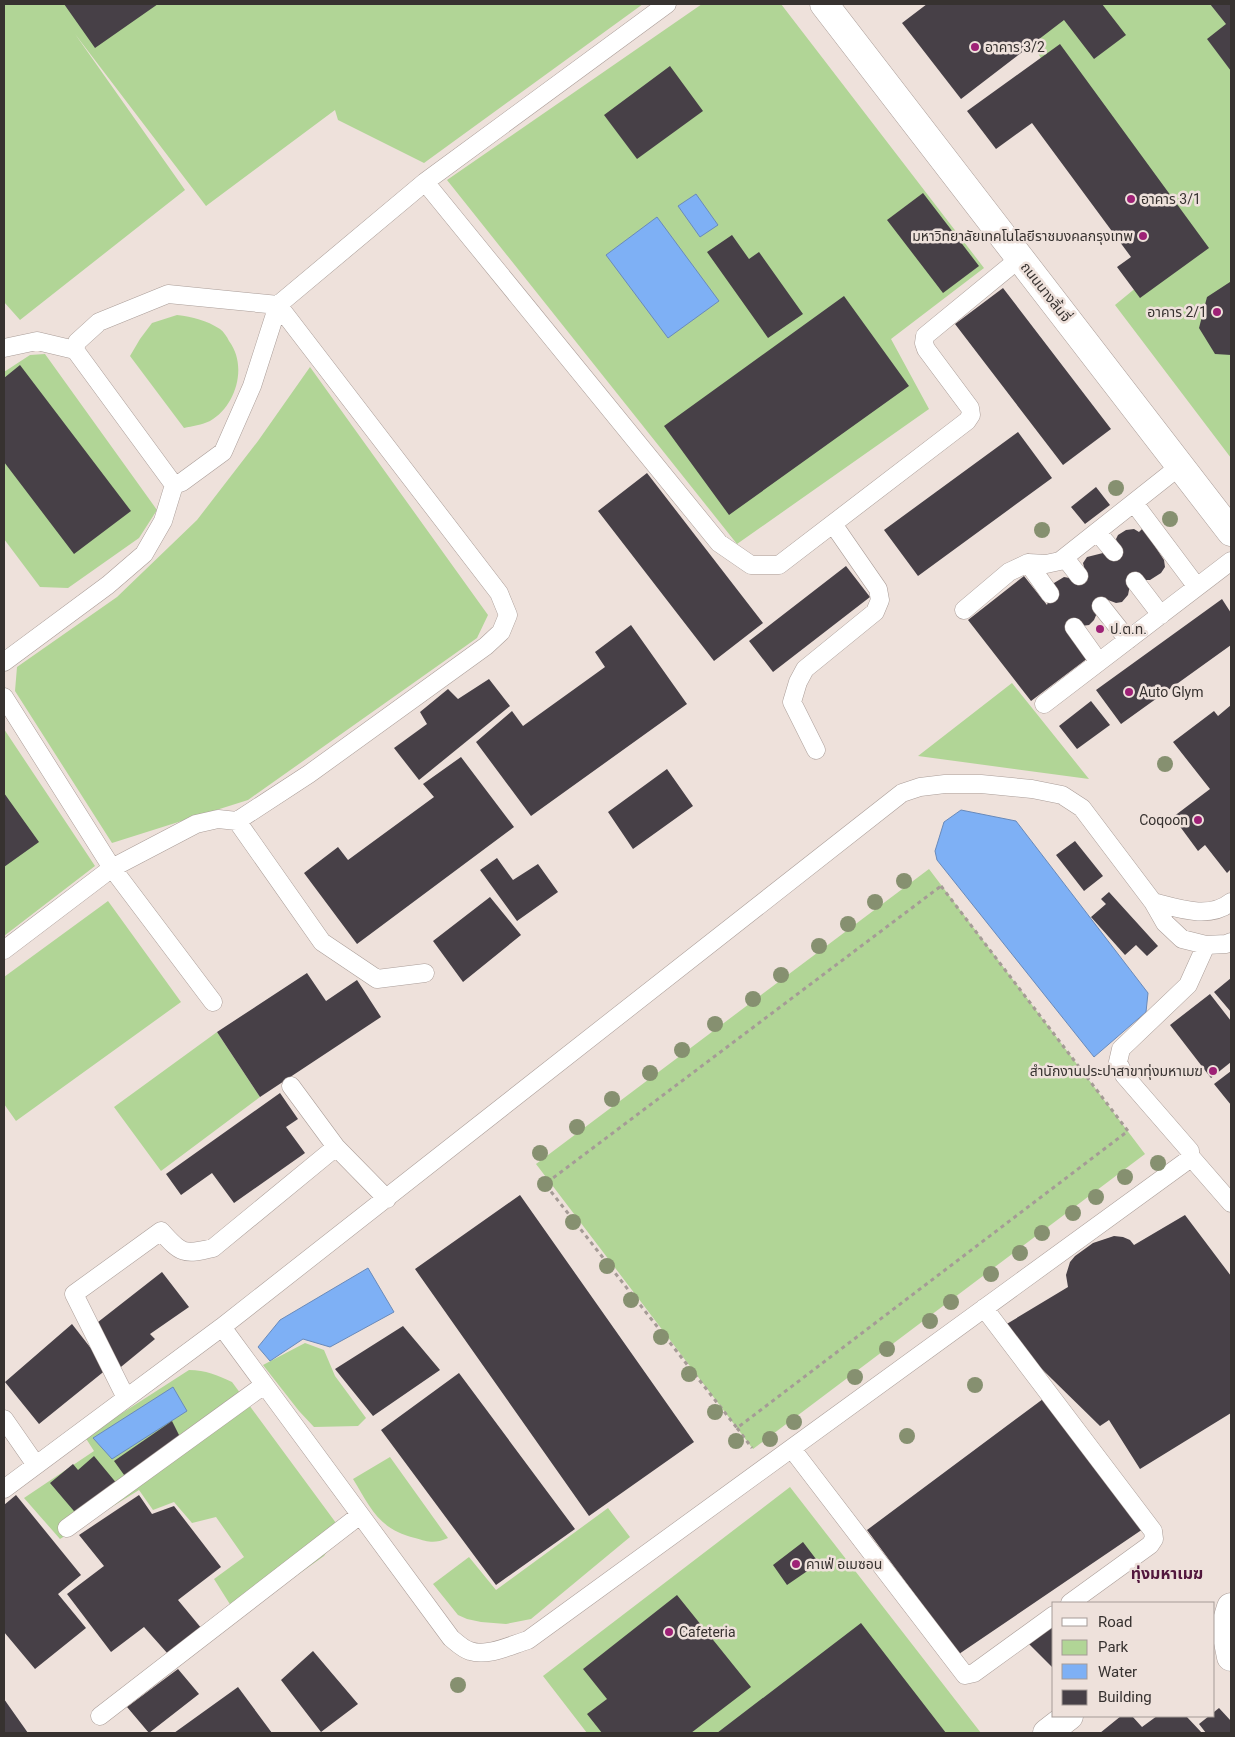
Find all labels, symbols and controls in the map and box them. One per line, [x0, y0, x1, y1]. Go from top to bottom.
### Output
place label: อาคาร 3/2 [985, 39, 1045, 55]
marker: อาคาร 3/2 [969, 41, 981, 53]
place label: อาคาร 3/1 [1141, 191, 1201, 207]
marker: อาคาร 3/1 [1125, 193, 1137, 205]
place label: มหาวิทยาลัยเทคโนโลยีราชมงคลกรุงเทพ [912, 228, 1133, 245]
marker: มหาวิทยาลัยเทคโนโลยีราชมงคลกรุงเทพ [1137, 230, 1149, 242]
street label: ถนนนางลิ้นจี่ [1018, 258, 1076, 325]
place label: อาคาร 2/1 [1147, 304, 1207, 320]
marker: อาคาร 2/1 [1211, 306, 1223, 318]
place label: ป.ต.ท. [1110, 621, 1147, 637]
marker: ป.ต.ท. [1094, 623, 1106, 635]
place label: Auto Glym [1139, 684, 1204, 700]
marker: Auto Glym [1123, 686, 1135, 698]
place label: Coqoon [1139, 812, 1188, 828]
marker: Coqoon [1192, 814, 1204, 826]
place label: สำนักงานประปาสาขาทุ่งมหาเมฆ [1030, 1063, 1203, 1080]
marker: สำนักงานประปาสาขาทุ่งมหาเมฆ [1207, 1065, 1219, 1077]
place label: คาเฟ่ อเมซอน [806, 1556, 882, 1572]
marker: คาเฟ่ อเมซอน [790, 1558, 802, 1570]
district label: ทุ่งมหาเมฆ [1131, 1564, 1203, 1583]
legend [1052, 1602, 1215, 1717]
text: Road [1098, 1613, 1132, 1631]
place label: Cafeteria [679, 1624, 736, 1640]
marker: Cafeteria [663, 1626, 675, 1638]
text: Park [1098, 1638, 1129, 1656]
text: Water [1098, 1663, 1137, 1681]
text: Building [1098, 1688, 1152, 1706]

